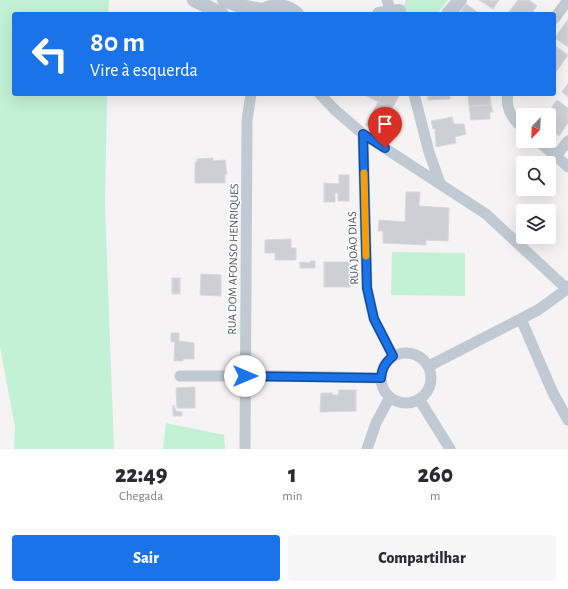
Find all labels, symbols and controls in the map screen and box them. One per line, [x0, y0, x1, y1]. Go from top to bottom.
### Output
icon: left [24, 28, 76, 80]
text: 80 m [90, 29, 145, 57]
text: Vire à esquerda [90, 62, 198, 80]
pin [368, 107, 402, 148]
north arrow [516, 108, 556, 148]
map controls [516, 108, 556, 244]
icon: arrive [374, 113, 396, 135]
button: search [516, 156, 556, 196]
street label: RUA DOM AFONSO HENRIQUES [226, 183, 241, 335]
button: layers [516, 204, 556, 244]
street label: RUA JOÃO DIAS [344, 211, 360, 285]
position arrow [224, 355, 266, 397]
text: 22:49 [115, 463, 167, 487]
text: 1 [288, 463, 297, 487]
text: 260 [417, 463, 453, 487]
text: Chegada [119, 490, 163, 503]
text: min [282, 490, 303, 503]
text: m [430, 490, 440, 503]
button: Sair [12, 535, 280, 581]
button: Compartilhar [288, 535, 556, 581]

